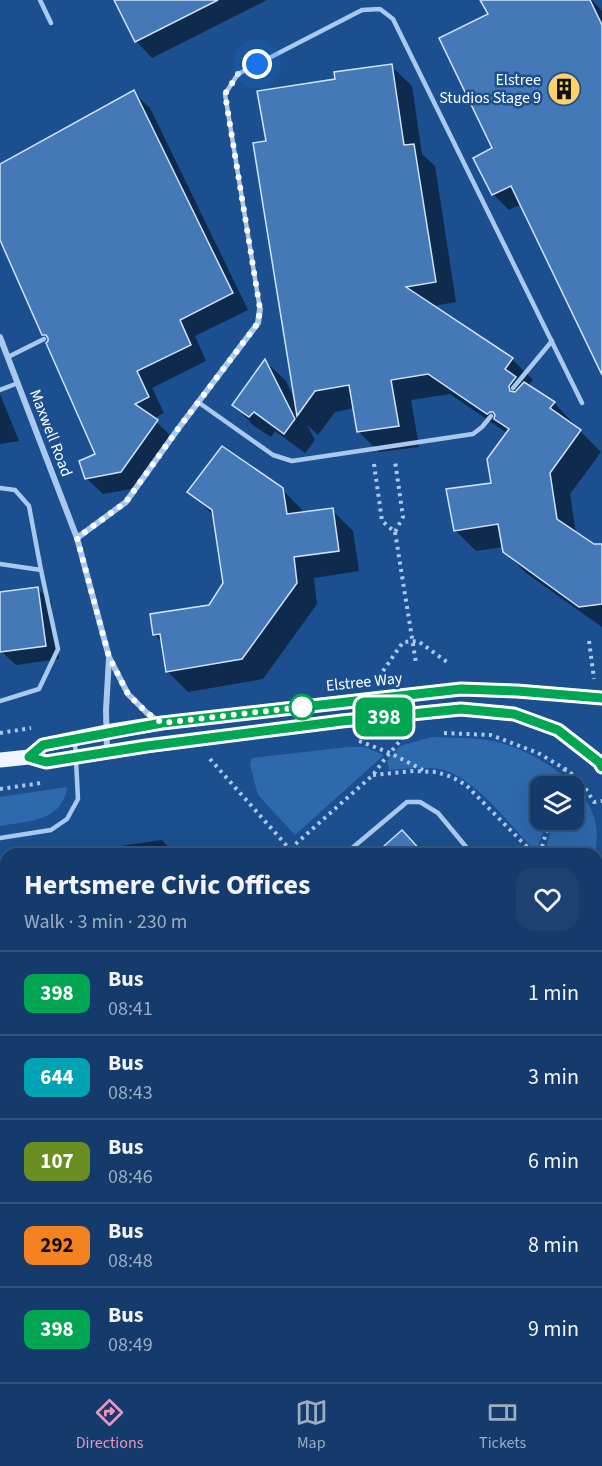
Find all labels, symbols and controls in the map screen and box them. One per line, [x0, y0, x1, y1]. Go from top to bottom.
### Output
your location [242, 49, 272, 79]
place label: Elstree Studios Stage 9 [439, 69, 541, 109]
building icon: Elstree Studios Stage 9 [546, 71, 582, 107]
street label: Maxwell Road [24, 386, 78, 480]
street label: Elstree Way [325, 667, 404, 697]
unlabelled marker [289, 694, 315, 720]
line badge: 398 [350, 698, 418, 736]
text: 398 [367, 702, 401, 732]
map controls [530, 776, 584, 830]
button: layers [530, 776, 584, 830]
text: Hertsmere Civic Offices [24, 865, 310, 905]
button: heart [516, 868, 579, 931]
text: Walk · 3 min · 230 m [24, 908, 187, 936]
text: Bus [108, 963, 144, 995]
text: 1 min [528, 977, 579, 1009]
text: 398 [40, 978, 74, 1008]
text: 08:41 [108, 995, 153, 1023]
text: Bus [108, 1047, 144, 1079]
text: 3 min [528, 1061, 579, 1093]
text: 644 [40, 1062, 74, 1092]
text: 08:43 [108, 1079, 153, 1107]
text: Bus [108, 1131, 144, 1163]
text: 6 min [528, 1145, 579, 1177]
text: 107 [40, 1146, 74, 1176]
text: 08:46 [108, 1163, 153, 1191]
text: Bus [108, 1215, 144, 1247]
text: 8 min [528, 1229, 579, 1261]
text: 292 [40, 1230, 74, 1260]
text: 08:48 [108, 1247, 153, 1275]
text: Bus [108, 1299, 144, 1331]
text: 9 min [528, 1313, 579, 1345]
text: 398 [40, 1314, 74, 1344]
text: 08:49 [108, 1331, 153, 1359]
tab: Directions [76, 1396, 143, 1454]
tab: Map [295, 1396, 328, 1454]
tab: Tickets [479, 1396, 526, 1454]

